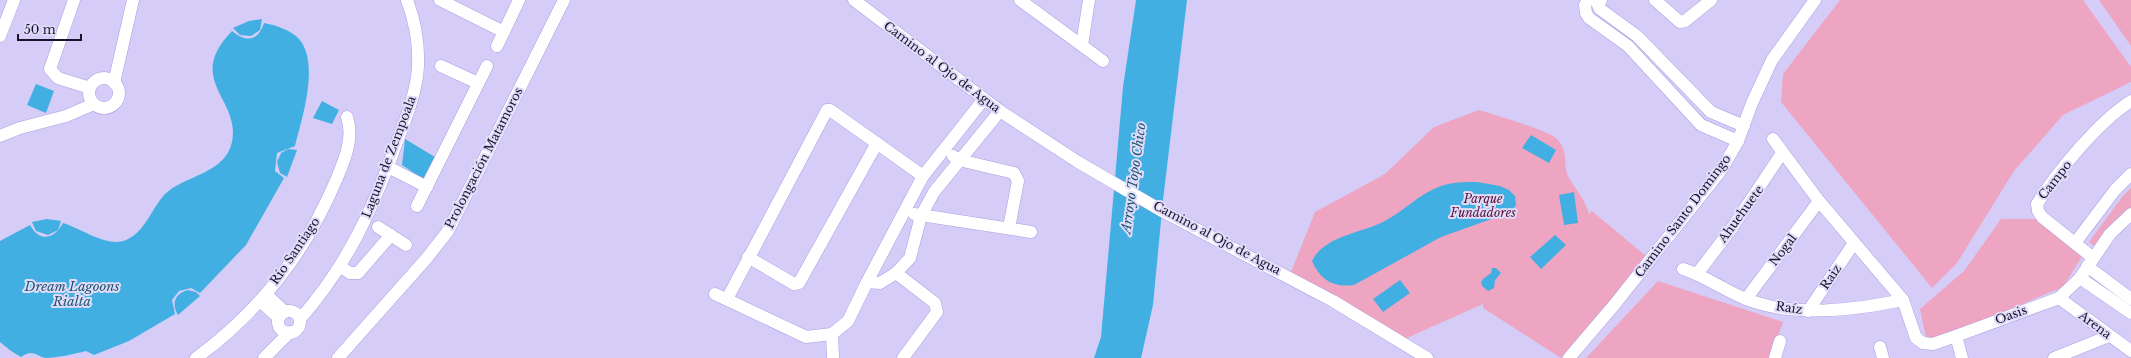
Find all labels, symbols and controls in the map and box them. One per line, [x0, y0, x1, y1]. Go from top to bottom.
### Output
scale bar [18, 16, 81, 42]
street label: Camino al Ojo de Agua [881, 18, 1004, 116]
text: 50 m [24, 22, 56, 37]
street label: Prolongación Matamoros [441, 85, 526, 231]
street label: Laguna de Zempoala [358, 93, 419, 220]
water label: Arroyo Topo Chico [1117, 121, 1150, 237]
street label: Camino Santo Domingo [1631, 151, 1734, 280]
street label: Campo [2035, 157, 2075, 202]
street label: Ahuehuete [1714, 182, 1766, 246]
park label: Parque Fundadores [1449, 191, 1516, 220]
street label: Camino al Ojo de Agua [1151, 198, 1284, 278]
street label: Río Santiago [267, 214, 323, 287]
street label: Nogal [1766, 231, 1799, 269]
street label: Raiz [1817, 261, 1844, 292]
water label: Dream Lagoons Rialta [24, 278, 119, 310]
street label: Raíz [1775, 298, 1804, 317]
street label: Oasis [1993, 302, 2029, 327]
street label: Arena [2075, 307, 2115, 342]

